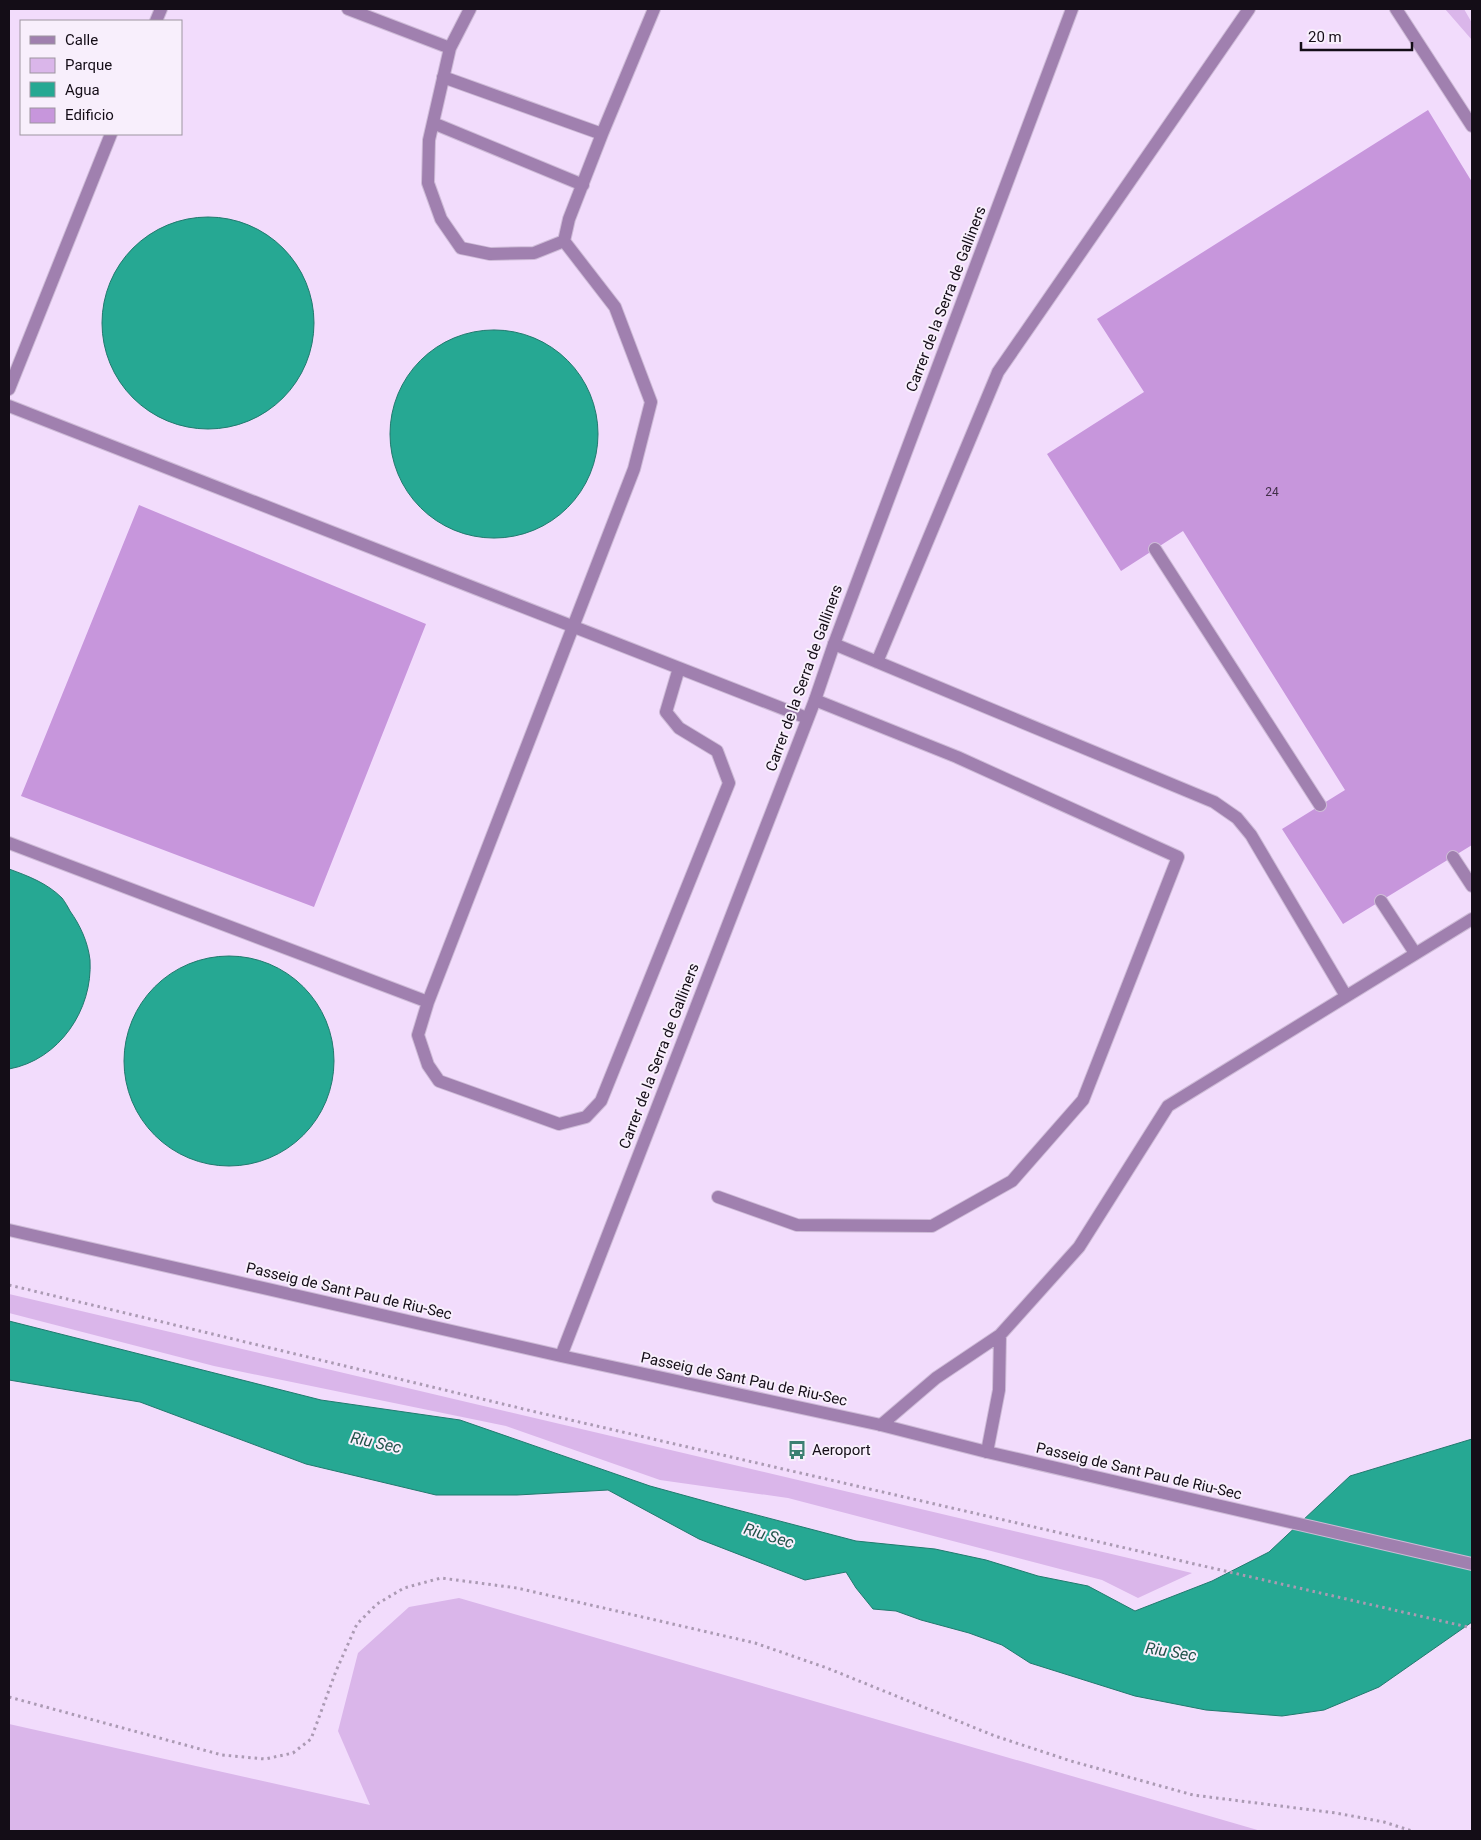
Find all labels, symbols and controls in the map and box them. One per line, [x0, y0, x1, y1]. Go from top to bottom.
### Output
legend [20, 20, 182, 135]
scale bar [1301, 20, 1412, 52]
text: 20 m [1308, 28, 1342, 46]
text: Calle [65, 31, 98, 49]
text: Parque [65, 56, 112, 74]
text: Agua [65, 81, 100, 99]
text: Edificio [65, 106, 114, 124]
street label: Carrer de la Serra de Galliners [902, 204, 990, 394]
house number: 24 [1265, 485, 1279, 499]
street label: Carrer de la Serra de Galliners [762, 582, 846, 774]
street label: Carrer de la Serra de Galliners [615, 961, 703, 1151]
street label: Passeig de Sant Pau de Riu-Sec [244, 1259, 454, 1323]
street label: Passeig de Sant Pau de Riu-Sec [639, 1348, 849, 1410]
water label: Riu Sec [349, 1428, 403, 1457]
bus stop icon: Aeroport [786, 1439, 808, 1461]
street label: Passeig de Sant Pau de Riu-Sec [1034, 1439, 1244, 1503]
place label: Aeroport [812, 1441, 871, 1459]
water label: Riu Sec [742, 1519, 796, 1552]
water label: Riu Sec [1144, 1638, 1198, 1665]

